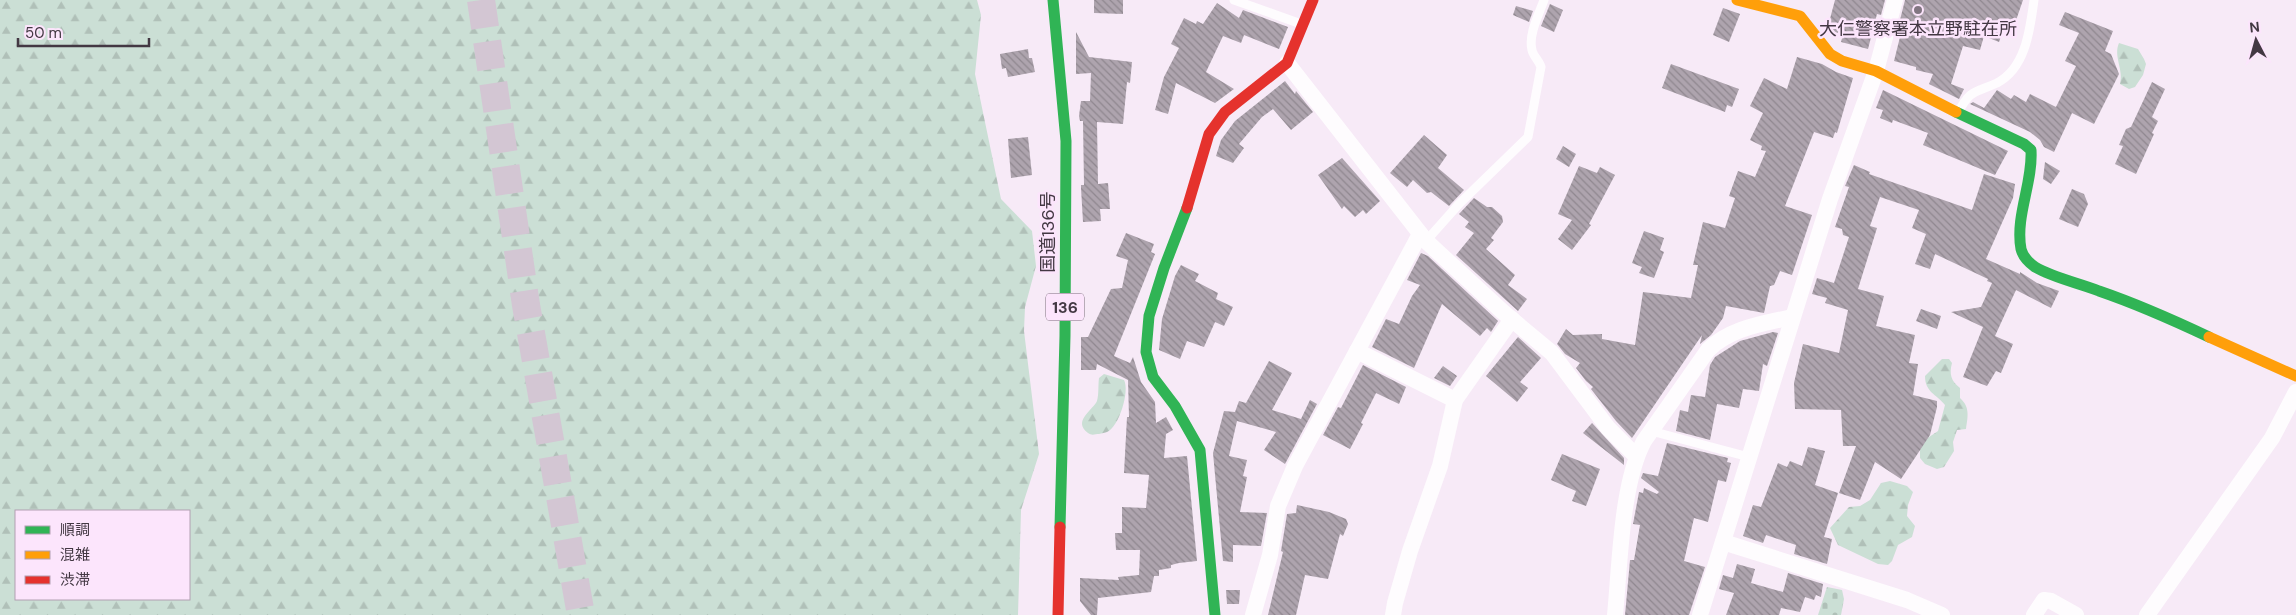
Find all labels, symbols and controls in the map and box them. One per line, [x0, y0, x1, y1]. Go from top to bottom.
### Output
marker: 大仁警察署本立野駐在所 [1912, 4, 1924, 16]
scale bar [18, 15, 149, 47]
north arrow [2231, 15, 2281, 65]
place label: 大仁警察署本立野駐在所 [1819, 17, 2017, 41]
text: N [2249, 18, 2261, 37]
text: 50 m [25, 23, 62, 43]
street label: 国道136号 [1036, 191, 1060, 273]
road number: 136 [1046, 294, 1084, 320]
legend [15, 510, 190, 600]
text: 順調 [60, 520, 90, 540]
text: 混雑 [60, 545, 90, 565]
text: 渋滞 [60, 570, 90, 590]

